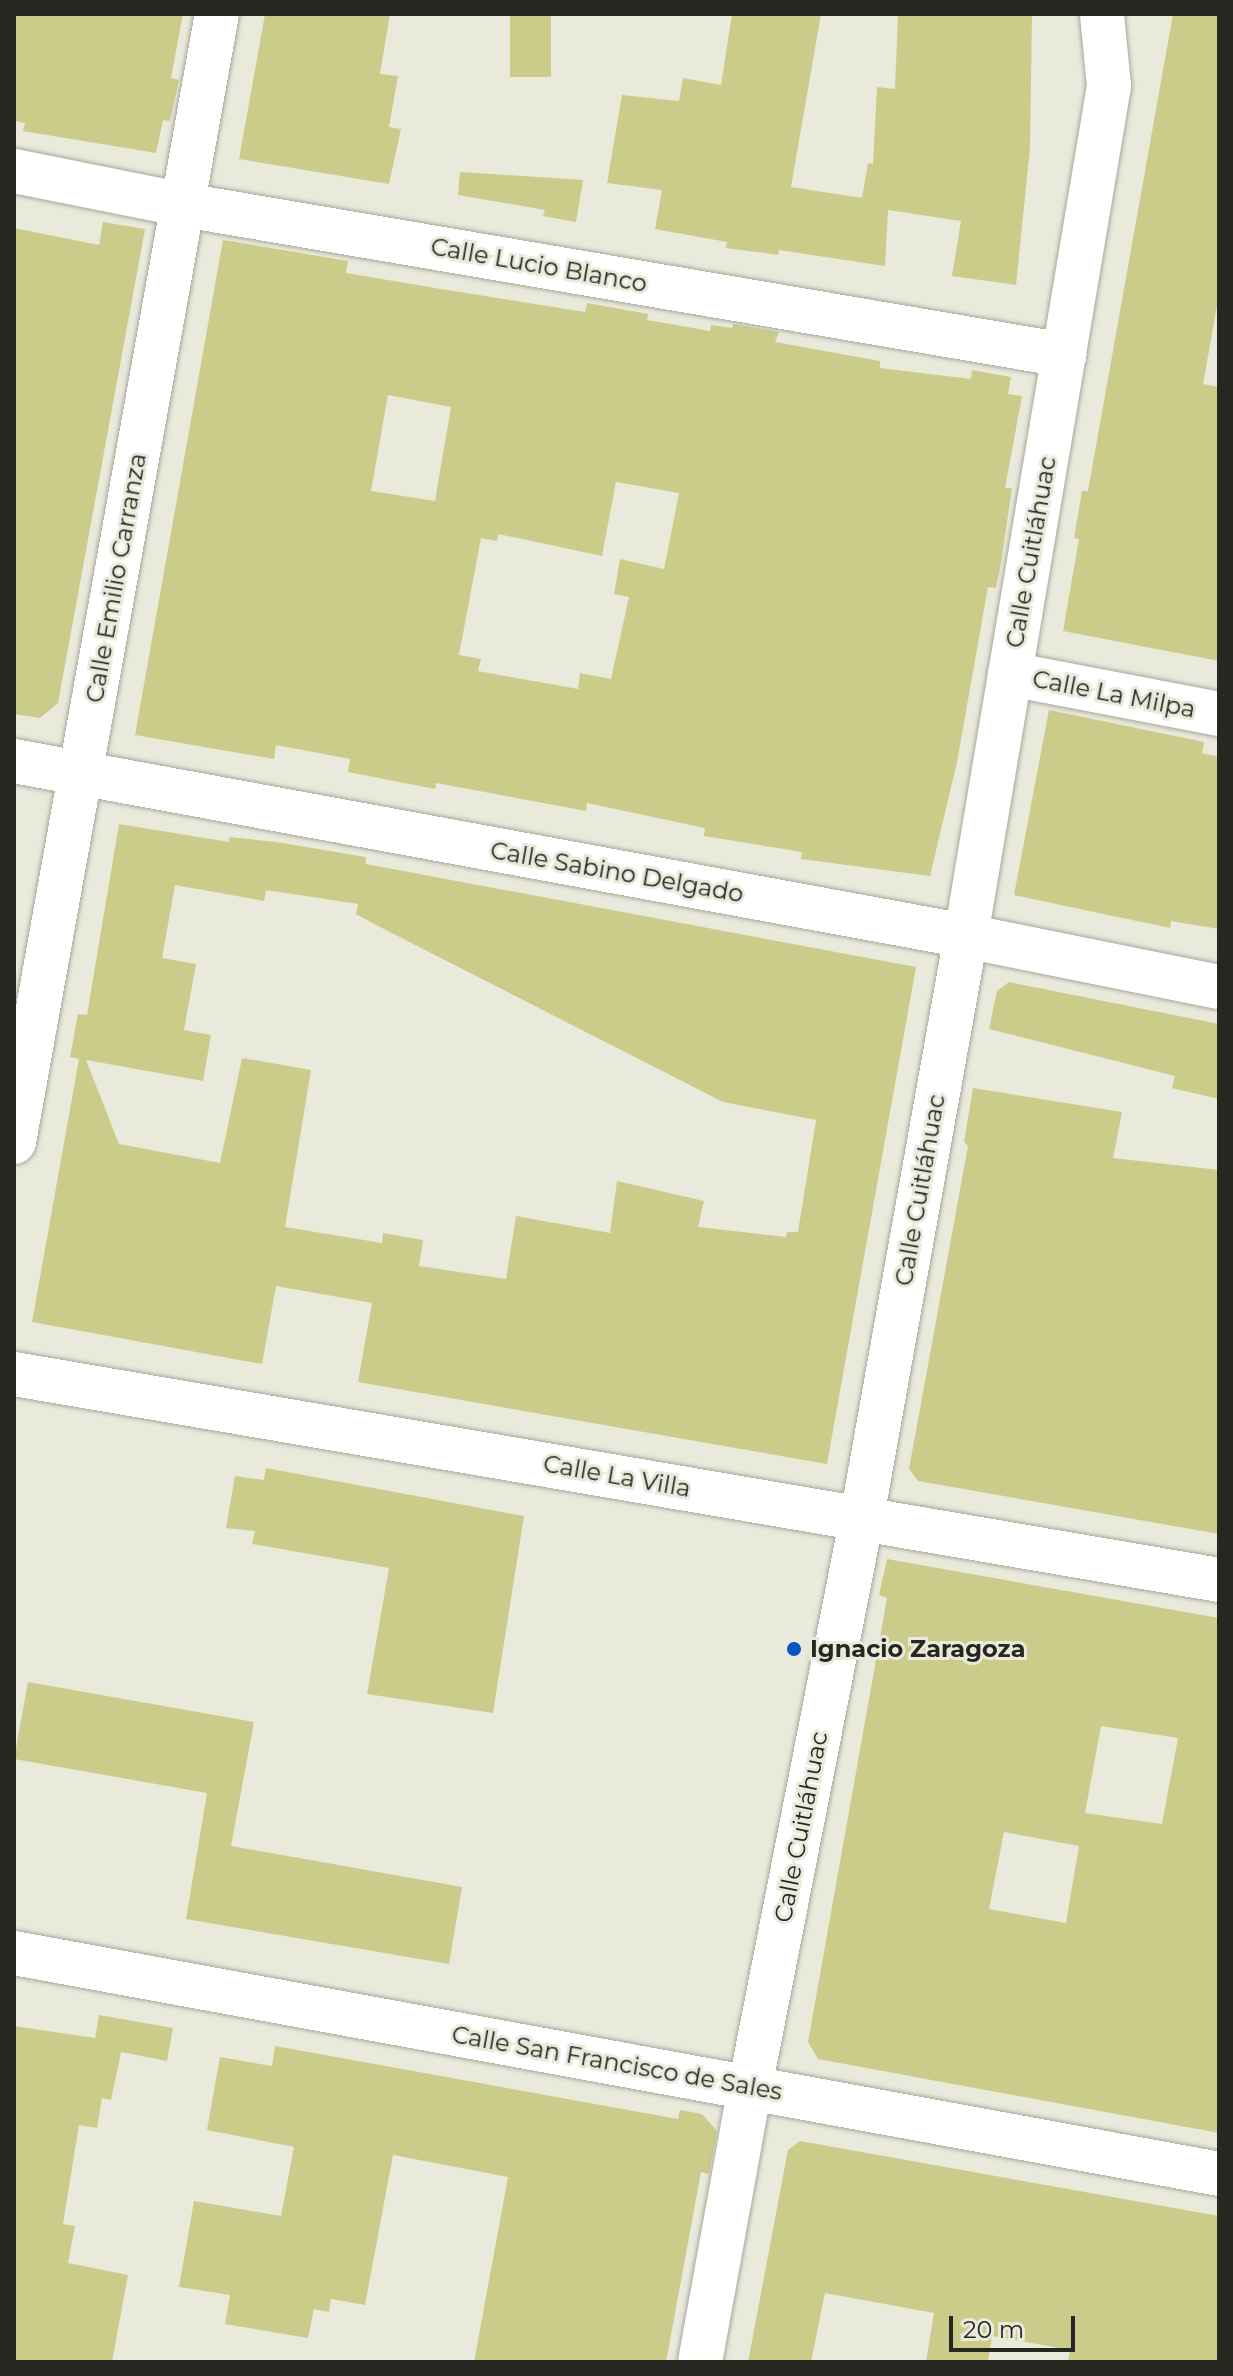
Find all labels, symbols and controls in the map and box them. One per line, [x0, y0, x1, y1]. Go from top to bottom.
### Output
street label: Calle Lucio Blanco [429, 232, 649, 298]
street label: Calle Emilio Carranza [80, 451, 152, 705]
street label: Calle Cuitláhuac [1000, 454, 1062, 650]
street label: Calle La Milpa [1030, 664, 1198, 724]
street label: Calle Sabino Delgado [488, 836, 746, 908]
street label: Calle Cuitláhuac [889, 1092, 951, 1288]
street label: Calle La Villa [541, 1449, 693, 1503]
place label: Ignacio Zaragoza [810, 1635, 1025, 1663]
marker: Ignacio Zaragoza [785, 1640, 803, 1658]
street label: Calle Cuitláhuac [768, 1729, 834, 1925]
street label: Calle San Francisco de Sales [450, 2020, 784, 2106]
scale bar [953, 2300, 1079, 2350]
text: 20 m [963, 2315, 1024, 2344]

